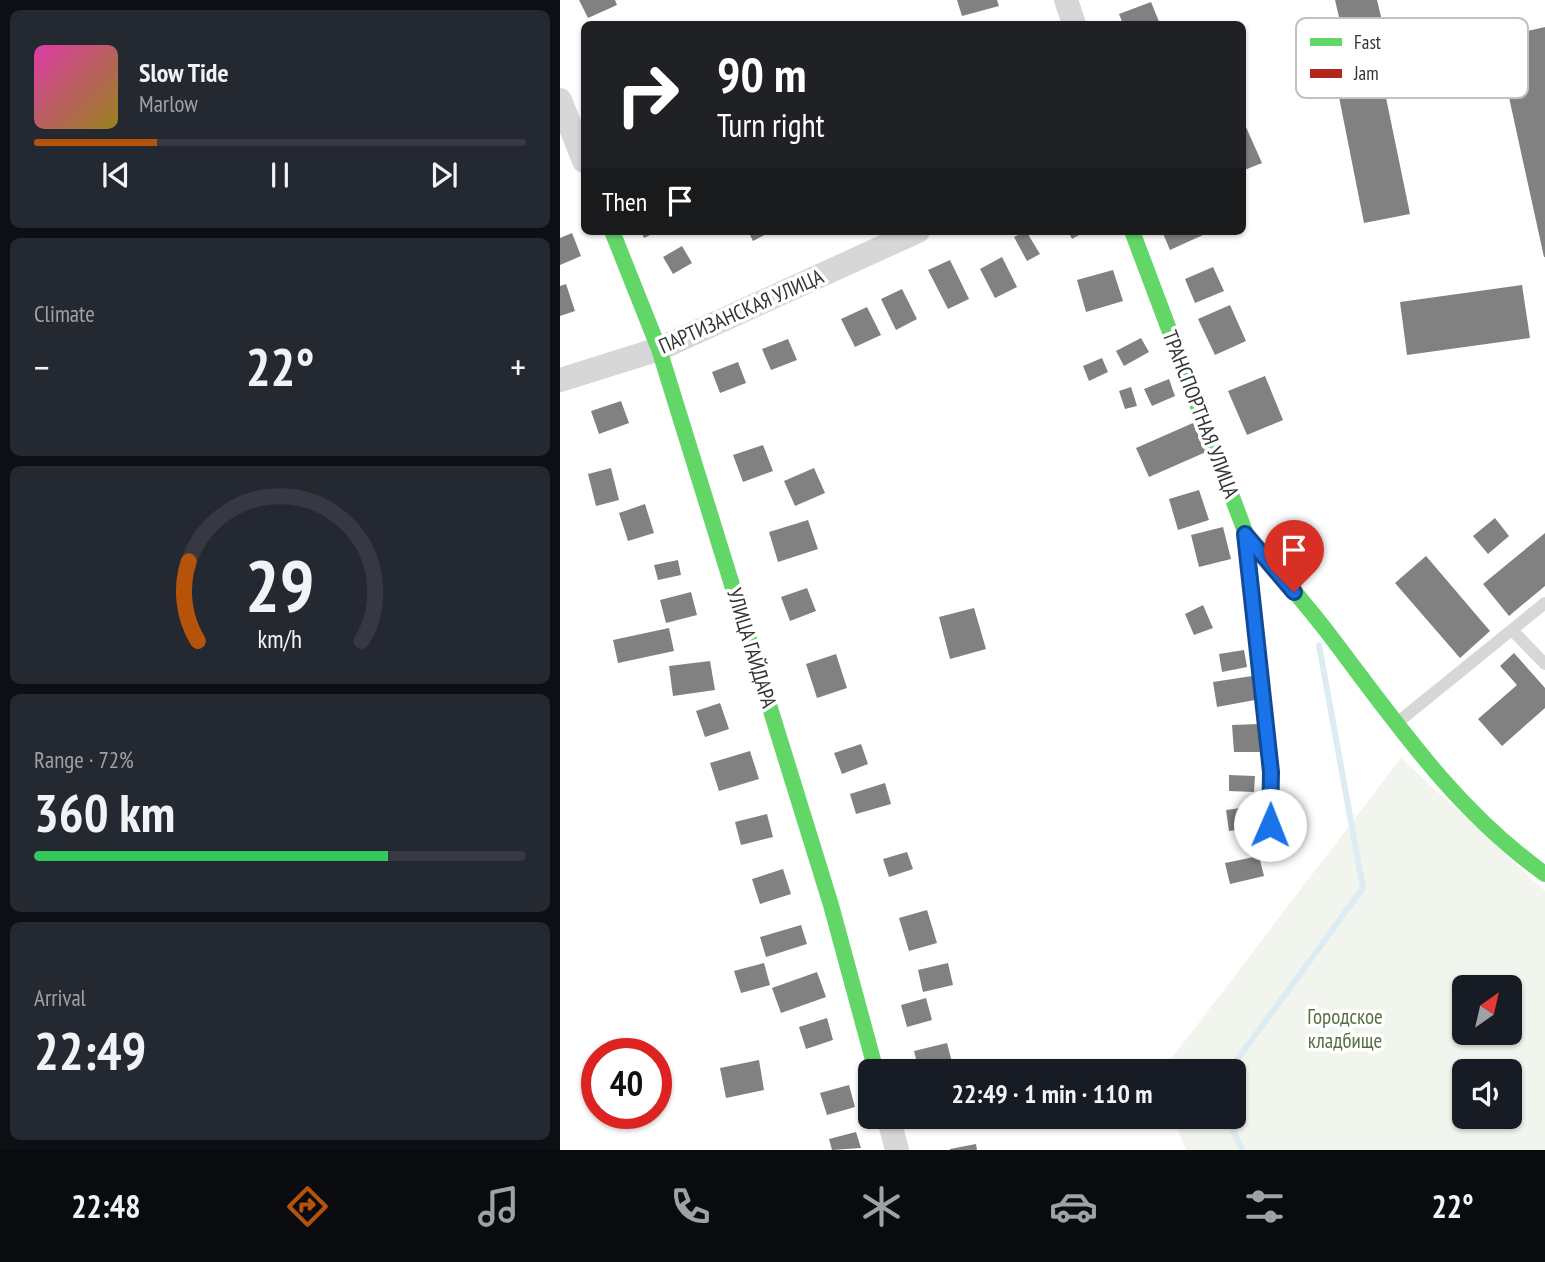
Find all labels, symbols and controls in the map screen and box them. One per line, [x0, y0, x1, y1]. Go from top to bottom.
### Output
legend [1296, 18, 1528, 98]
text: Fast [1354, 30, 1382, 54]
text: 90 m [717, 42, 806, 106]
icon: right [602, 49, 693, 140]
text: Slow Tide [139, 56, 229, 89]
text: Jam [1353, 61, 1379, 85]
text: Marlow [139, 89, 198, 118]
text: Turn right [717, 104, 825, 146]
icon: previous [97, 156, 135, 194]
icon: pause [261, 156, 299, 194]
icon: next [425, 156, 463, 194]
icon: arrive [661, 182, 699, 220]
text: Then [602, 185, 647, 218]
street label: ПАРТИЗАНСКАЯ УЛИЦА [654, 263, 828, 359]
text: Climate [34, 299, 95, 328]
street label: ТРАНСПОРТНАЯ УЛИЦА [1157, 326, 1245, 502]
text: 22° [246, 333, 314, 400]
text: − [34, 342, 50, 391]
text: + [510, 342, 526, 391]
pin [1264, 520, 1324, 592]
icon: arrive [1275, 531, 1313, 569]
text: 29 [245, 537, 315, 631]
street label: УЛИЦА ГАЙДАРА [721, 585, 783, 711]
text: km/h [258, 623, 302, 655]
text: Range · 72% [34, 745, 134, 774]
text: 360 km [34, 779, 175, 846]
position arrow [1233, 788, 1307, 862]
north arrow [1452, 975, 1522, 1045]
map controls [1452, 975, 1522, 1129]
text: Arrival [34, 983, 86, 1012]
park label: Городское кладбище [1307, 1003, 1383, 1054]
text: 22:49 [34, 1017, 146, 1084]
speed limit sign: 40 [581, 1038, 672, 1129]
button: sound [1452, 1059, 1522, 1129]
text: 22:49 · 1 min · 110 m [952, 1077, 1152, 1110]
icon: directions [283, 1182, 332, 1231]
icon: music [474, 1182, 523, 1231]
icon: phone [666, 1182, 715, 1231]
icon: climate [857, 1182, 906, 1231]
icon: car [1049, 1182, 1098, 1231]
icon: filters [1240, 1182, 1289, 1231]
text: 22:48 [71, 1185, 140, 1227]
text: 22° [1432, 1185, 1474, 1227]

